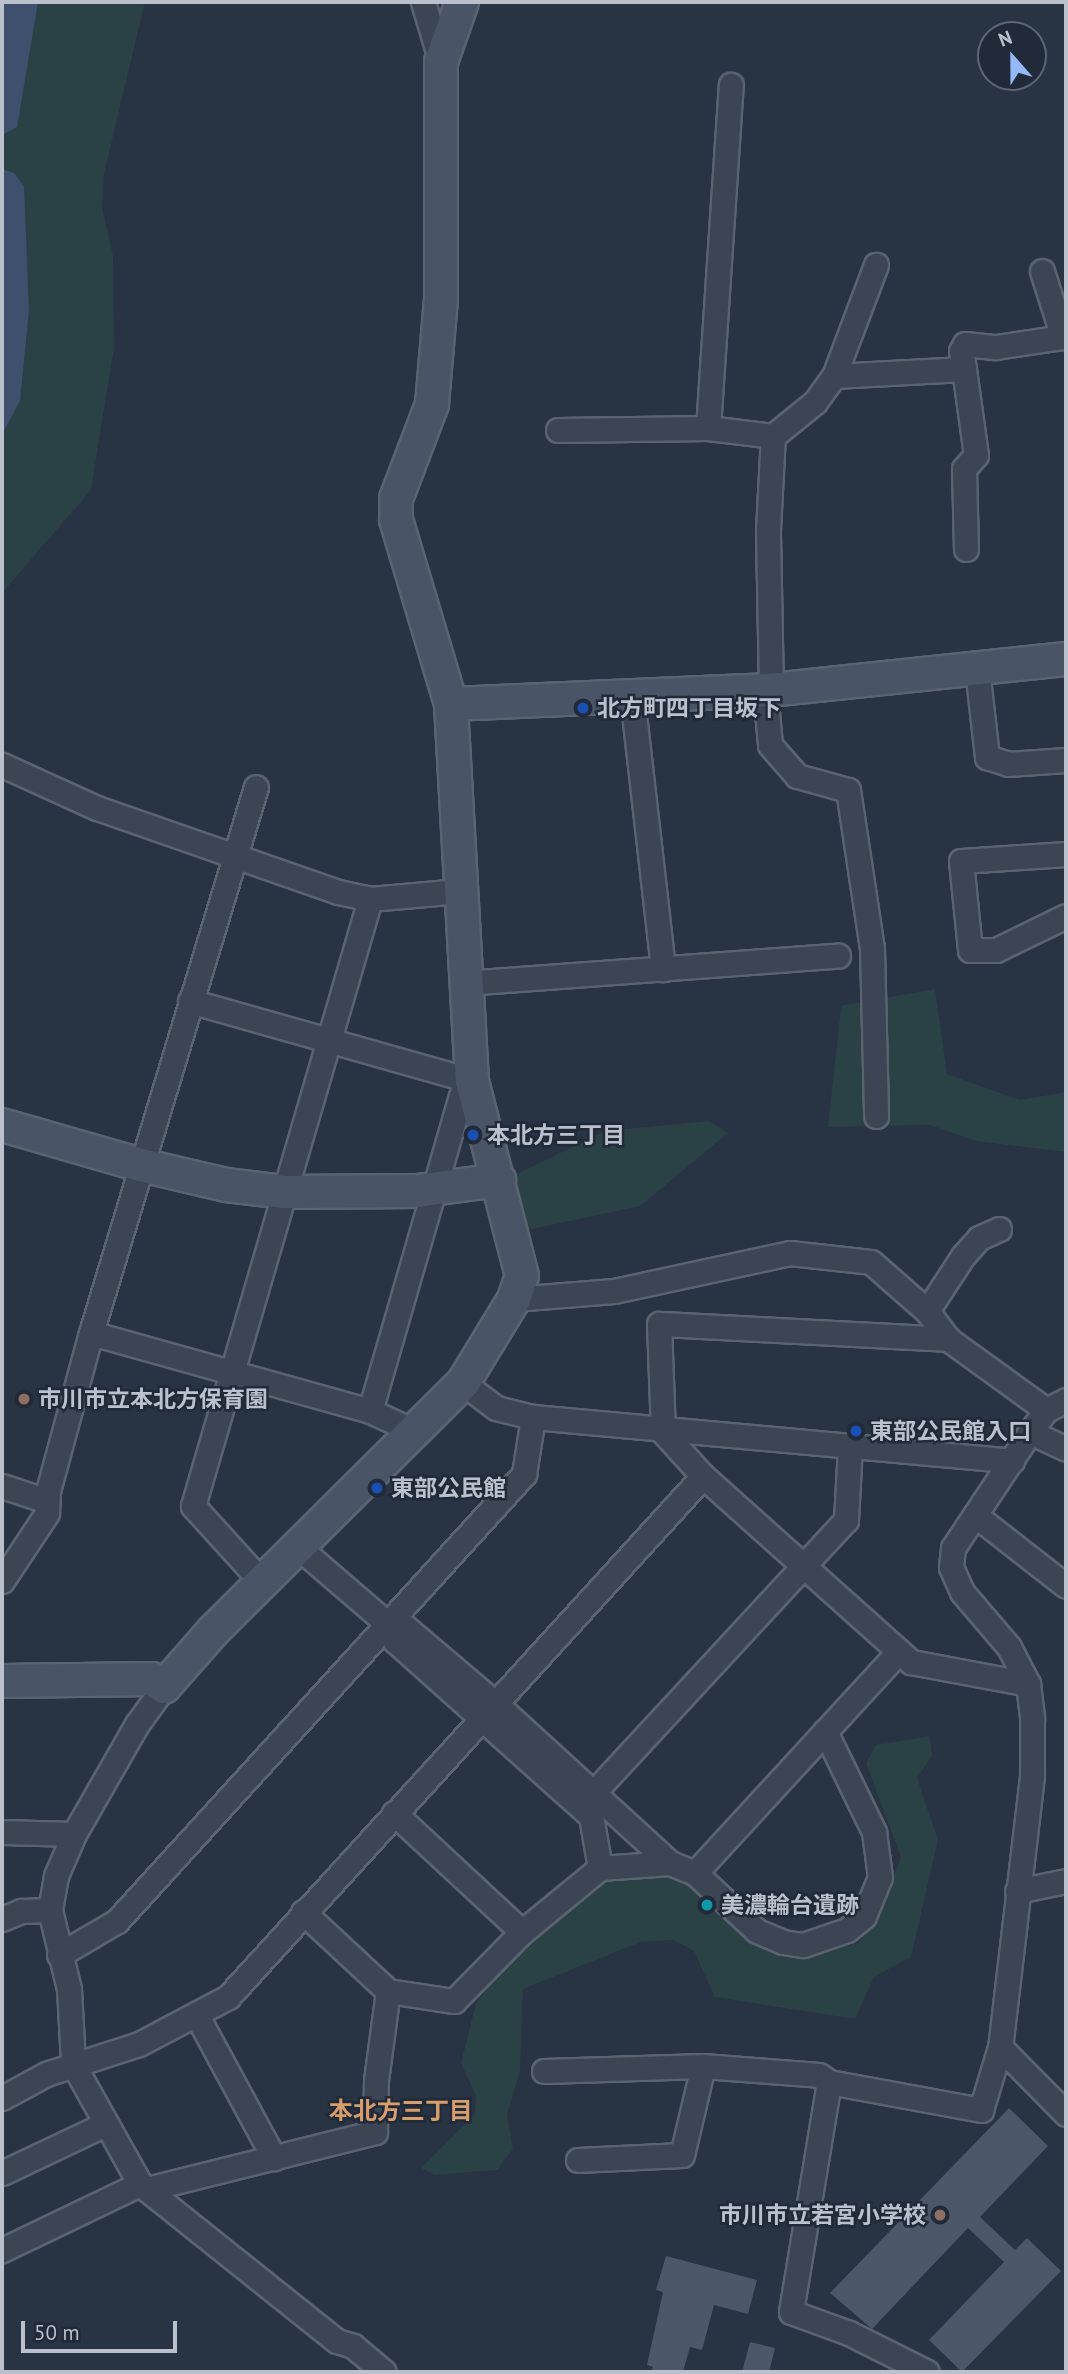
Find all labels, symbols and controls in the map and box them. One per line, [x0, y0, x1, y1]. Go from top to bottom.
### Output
north arrow [977, 21, 1047, 91]
text: N [995, 25, 1015, 52]
place label: 北方町四丁目坂下 [597, 694, 781, 722]
marker: 北方町四丁目坂下 [575, 700, 591, 716]
place label: 本北方三丁目 [487, 1121, 625, 1149]
marker: 本北方三丁目 [465, 1127, 481, 1143]
place label: 市川市立本北方保育園 [38, 1385, 268, 1413]
marker: 市川市立本北方保育園 [16, 1391, 32, 1407]
place label: 東部公民館入口 [870, 1417, 1031, 1445]
marker: 東部公民館入口 [848, 1423, 864, 1439]
place label: 東部公民館 [391, 1474, 506, 1502]
marker: 東部公民館 [369, 1480, 385, 1496]
place label: 美濃輪台遺跡 [721, 1891, 859, 1919]
marker: 美濃輪台遺跡 [699, 1897, 715, 1913]
district label: 本北方三丁目 [329, 2097, 473, 2125]
place label: 市川市立若宮小学校 [719, 2201, 926, 2229]
marker: 市川市立若宮小学校 [932, 2207, 948, 2223]
scale bar [24, 2308, 180, 2352]
text: 50 m [34, 2319, 80, 2346]

